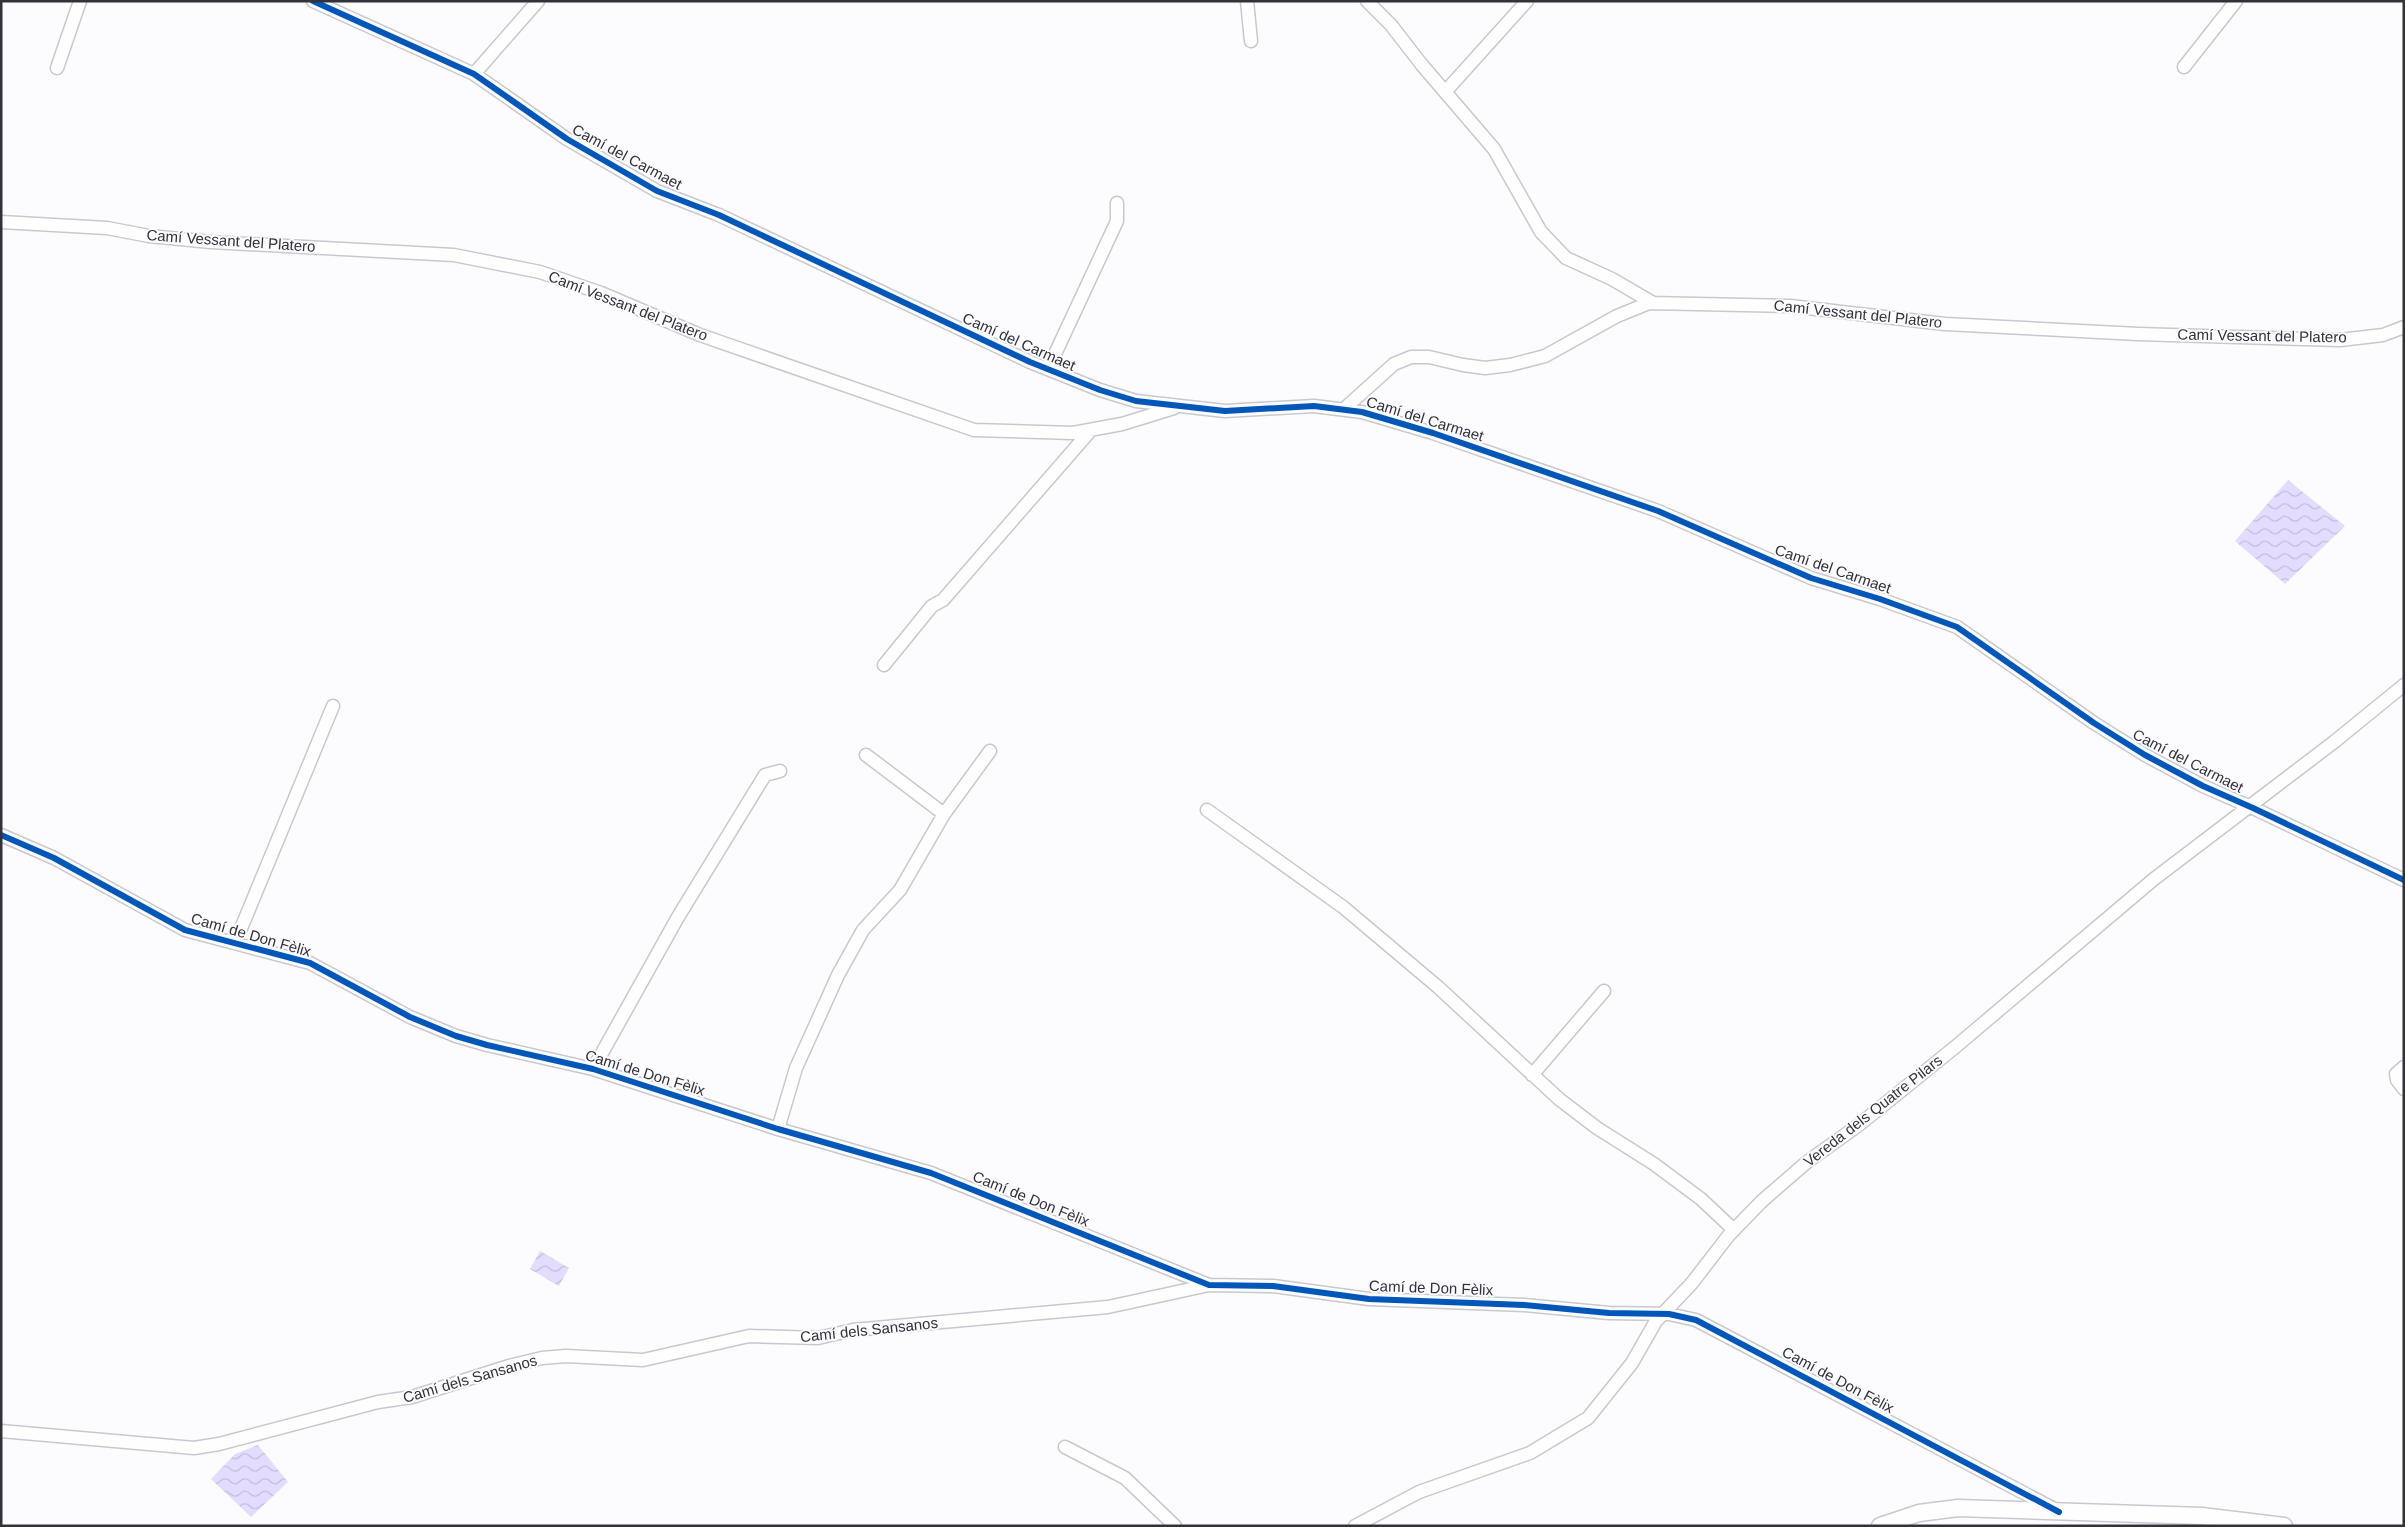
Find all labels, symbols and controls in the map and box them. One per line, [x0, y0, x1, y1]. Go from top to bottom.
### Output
street label: Camí del Carmaet [570, 120, 686, 193]
street label: Camí Vessant del Platero [146, 226, 316, 255]
street label: Camí Vessant del Platero [546, 267, 710, 344]
street label: Camí Vessant del Platero [1773, 296, 1943, 331]
street label: Camí del Carmaet [960, 309, 1079, 374]
street label: Camí Vessant del Platero [2177, 326, 2347, 345]
street label: Camí del Carmaet [1364, 393, 1487, 445]
street label: Camí del Carmaet [1773, 541, 1894, 597]
street label: Camí del Carmaet [2130, 725, 2247, 796]
street label: Camí de Don Fèlix [189, 909, 314, 960]
street label: Camí de Don Fèlix [583, 1046, 707, 1099]
street label: Vereda dels Quatre Pilars [1800, 1051, 1945, 1170]
street label: Camí de Don Fèlix [970, 1167, 1092, 1230]
street label: Camí de Don Fèlix [1369, 1277, 1494, 1298]
street label: Camí dels Sansanos [799, 1314, 939, 1345]
street label: Camí de Don Fèlix [1779, 1343, 1897, 1416]
street label: Camí dels Sansanos [401, 1351, 539, 1406]

